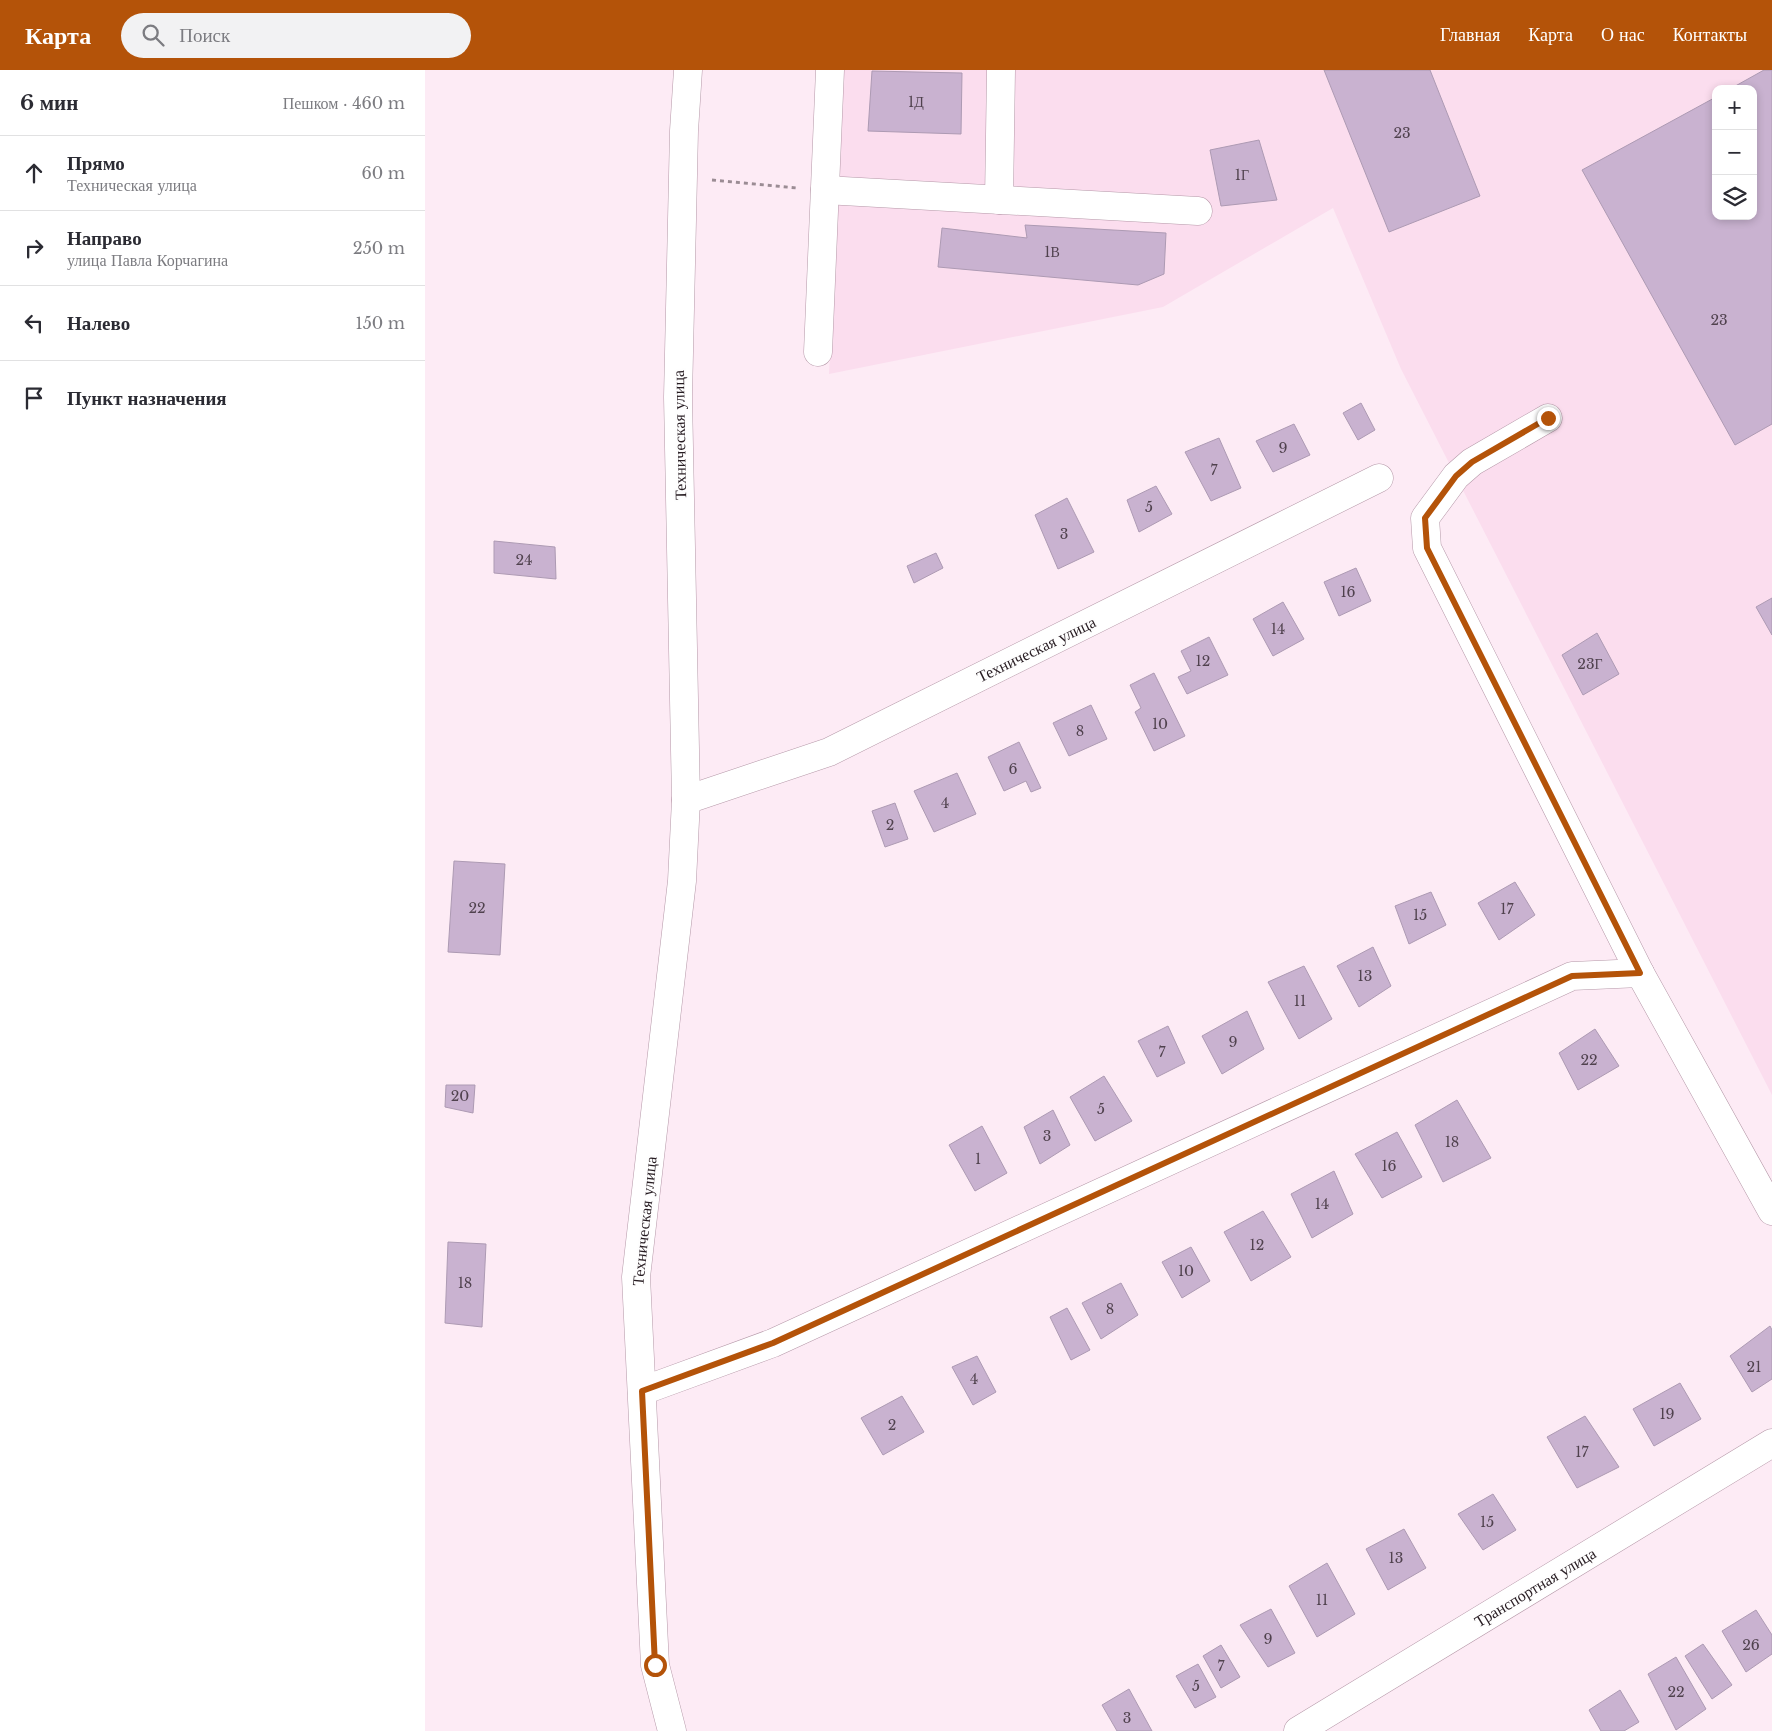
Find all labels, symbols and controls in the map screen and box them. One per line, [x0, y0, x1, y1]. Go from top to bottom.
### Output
search box [121, 13, 471, 58]
text: Карта [25, 21, 91, 50]
icon: search [139, 21, 167, 49]
text: Поиск [179, 24, 230, 47]
text: Главная [1440, 24, 1500, 46]
text: Карта [1528, 24, 1573, 46]
text: О нас [1601, 24, 1645, 46]
text: Контакты [1673, 24, 1747, 46]
map controls [1712, 85, 1757, 220]
button: + [1712, 85, 1757, 130]
text: 6 мин [20, 90, 78, 116]
text: Пешком · 460 m [283, 93, 405, 113]
house number: 1Д [908, 93, 924, 111]
house number: 23 [1393, 124, 1411, 142]
button: − [1712, 130, 1757, 175]
text: Прямо [67, 152, 125, 175]
icon: ahead [20, 159, 48, 187]
text: 60 m [362, 163, 405, 183]
house number: 1Г [1235, 166, 1249, 184]
text: Техническая улица [67, 175, 197, 195]
button: layers [1712, 175, 1757, 220]
text: Направо [67, 227, 142, 250]
icon: right [20, 234, 48, 262]
text: 250 m [353, 238, 405, 258]
house number: 1В [1044, 243, 1060, 261]
text: улица Павла Корчагина [67, 250, 228, 270]
icon: left [20, 309, 48, 337]
house number: 23 [1710, 311, 1728, 329]
text: Налево [67, 312, 130, 335]
text: 150 m [356, 313, 405, 333]
street label: Техническая улица [668, 370, 690, 500]
icon: arrive [20, 384, 48, 412]
text: Пункт назначения [67, 387, 227, 410]
route end [1537, 407, 1560, 430]
house number: 9 [1278, 439, 1288, 457]
house number: 7 [1210, 461, 1218, 479]
house number: 5 [1145, 498, 1153, 516]
house number: 3 [1060, 525, 1068, 543]
house number: 24 [516, 551, 532, 569]
house number: 16 [1340, 583, 1356, 601]
street label: Техническая улица [973, 612, 1099, 686]
house number: 14 [1271, 620, 1285, 638]
house number: 12 [1196, 652, 1210, 670]
house number: 23Г [1577, 655, 1603, 673]
house number: 10 [1152, 715, 1168, 733]
house number: 8 [1076, 722, 1084, 740]
house number: 6 [1008, 760, 1018, 778]
house number: 4 [941, 794, 949, 812]
house number: 2 [886, 816, 894, 834]
house number: 22 [468, 899, 486, 917]
house number: 17 [1500, 900, 1515, 918]
house number: 15 [1413, 906, 1427, 924]
house number: 13 [1358, 967, 1372, 985]
house number: 11 [1294, 992, 1306, 1010]
house number: 9 [1228, 1033, 1238, 1051]
house number: 7 [1158, 1043, 1166, 1061]
house number: 22 [1580, 1051, 1598, 1069]
house number: 20 [451, 1087, 469, 1105]
house number: 5 [1097, 1100, 1105, 1118]
house number: 3 [1043, 1127, 1051, 1145]
house number: 18 [1445, 1133, 1459, 1151]
house number: 1 [975, 1150, 981, 1168]
street label: Техническая улица [627, 1155, 661, 1287]
house number: 16 [1381, 1157, 1397, 1175]
house number: 14 [1315, 1195, 1329, 1213]
house number: 12 [1250, 1236, 1264, 1254]
house number: 10 [1178, 1262, 1194, 1280]
house number: 18 [458, 1274, 472, 1292]
house number: 8 [1106, 1300, 1114, 1318]
house number: 21 [1747, 1358, 1761, 1376]
house number: 4 [970, 1370, 978, 1388]
house number: 19 [1659, 1405, 1675, 1423]
house number: 2 [888, 1416, 896, 1434]
house number: 17 [1575, 1443, 1590, 1461]
house number: 15 [1480, 1513, 1494, 1531]
street label: Транспортная улица [1471, 1543, 1599, 1631]
house number: 13 [1389, 1549, 1403, 1567]
house number: 11 [1316, 1591, 1328, 1609]
house number: 9 [1263, 1630, 1273, 1648]
house number: 26 [1742, 1636, 1760, 1654]
route start [644, 1654, 667, 1677]
house number: 7 [1217, 1657, 1225, 1675]
house number: 5 [1192, 1677, 1200, 1695]
house number: 22 [1667, 1683, 1685, 1701]
house number: 3 [1123, 1709, 1131, 1727]

